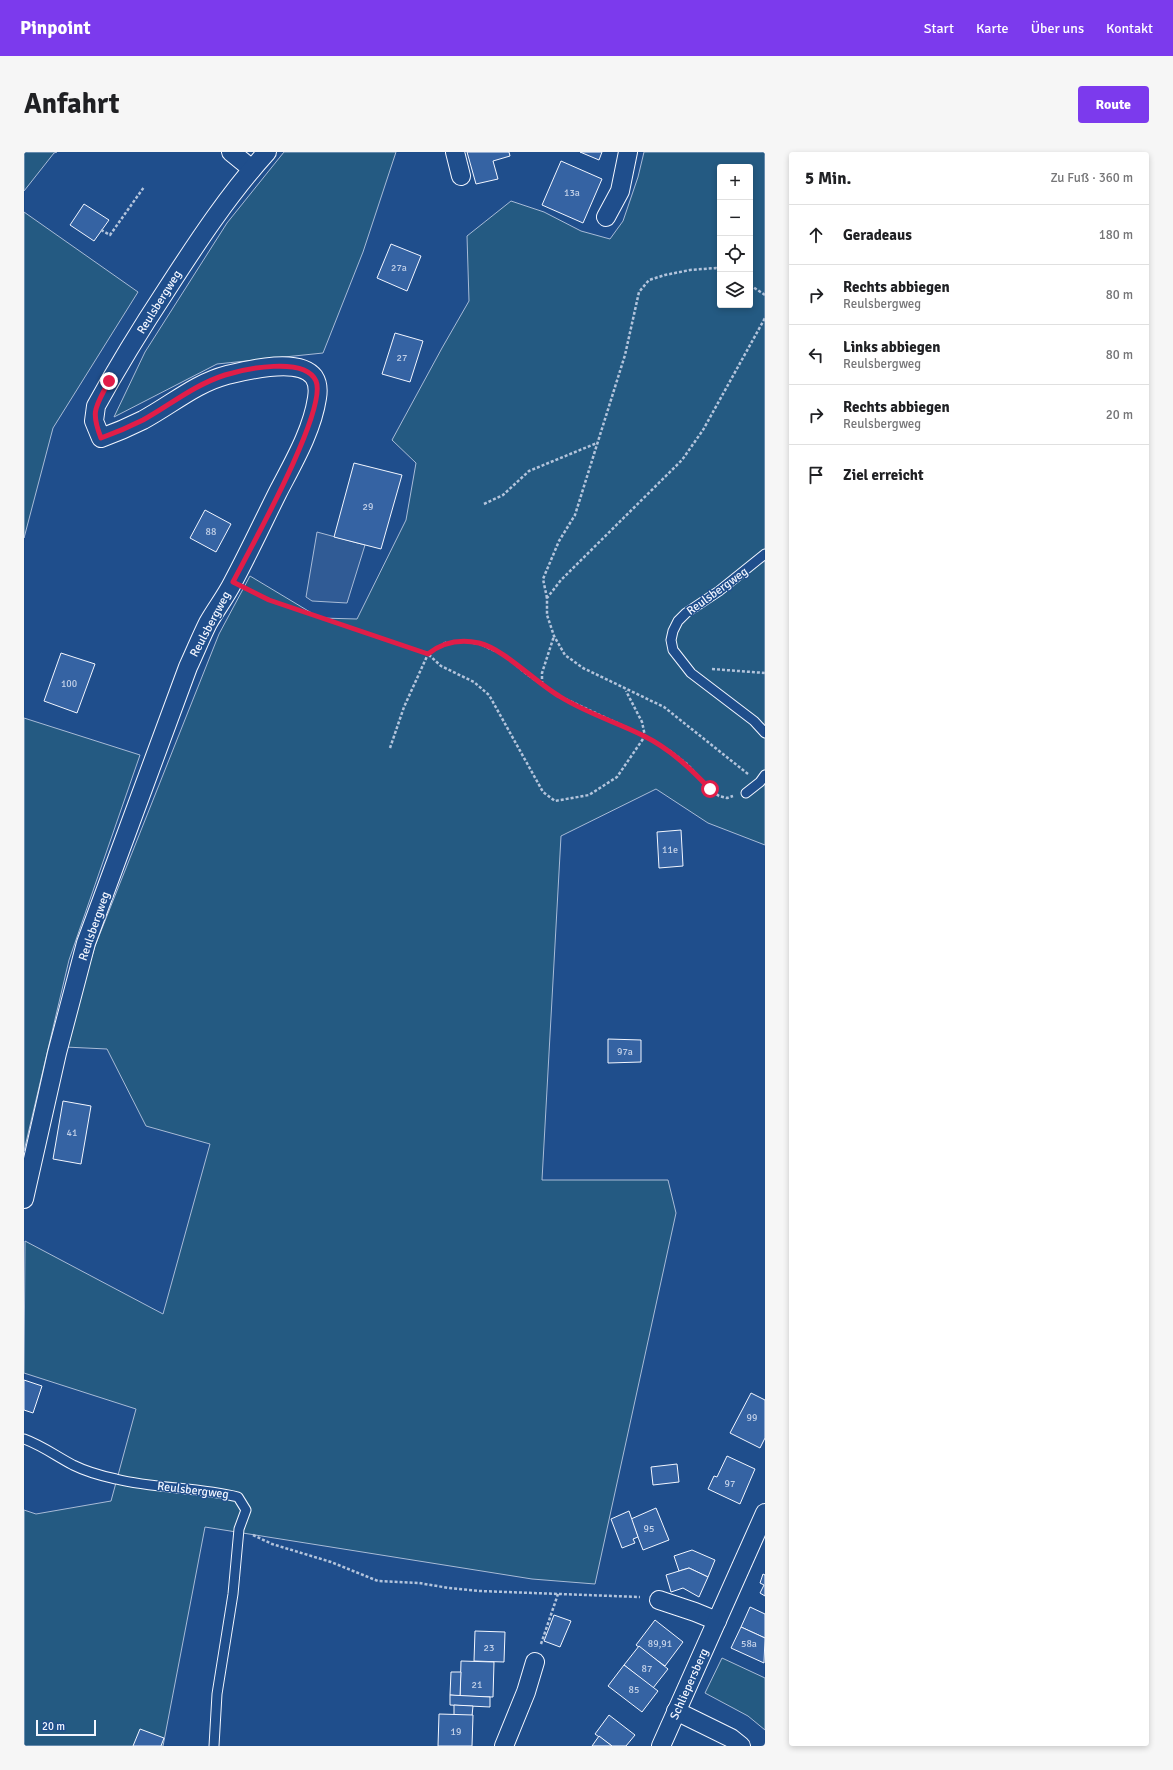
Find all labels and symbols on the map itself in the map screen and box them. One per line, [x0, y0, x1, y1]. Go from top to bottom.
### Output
house number: 13a [564, 187, 580, 199]
house number: 27a [391, 262, 407, 274]
street label: Reulsbergweg [134, 268, 185, 337]
house number: 27 [397, 352, 407, 364]
route end [100, 372, 118, 390]
house number: 29 [363, 501, 373, 513]
house number: 88 [206, 526, 216, 538]
street label: Reulsbergweg [684, 564, 751, 619]
street label: Reulsbergweg [187, 589, 234, 660]
house number: 100 [61, 678, 77, 690]
route start [701, 780, 719, 798]
house number: 11e [662, 844, 678, 856]
street label: Reulsbergweg [76, 890, 113, 963]
house number: 97a [617, 1046, 633, 1058]
house number: 41 [67, 1127, 77, 1139]
house number: 99 [747, 1412, 757, 1424]
house number: 97 [725, 1478, 735, 1490]
street label: Reulsbergweg [156, 1479, 230, 1502]
house number: 95 [644, 1523, 654, 1535]
house number: 89,91 [648, 1638, 672, 1650]
house number: 58a [741, 1638, 757, 1650]
house number: 23 [484, 1642, 494, 1654]
street label: Schliepersberg [667, 1646, 712, 1722]
house number: 87 [642, 1663, 652, 1675]
house number: 21 [472, 1679, 482, 1691]
house number: 85 [629, 1684, 639, 1696]
scale bar [36, 1718, 96, 1737]
house number: 19 [451, 1726, 461, 1738]

